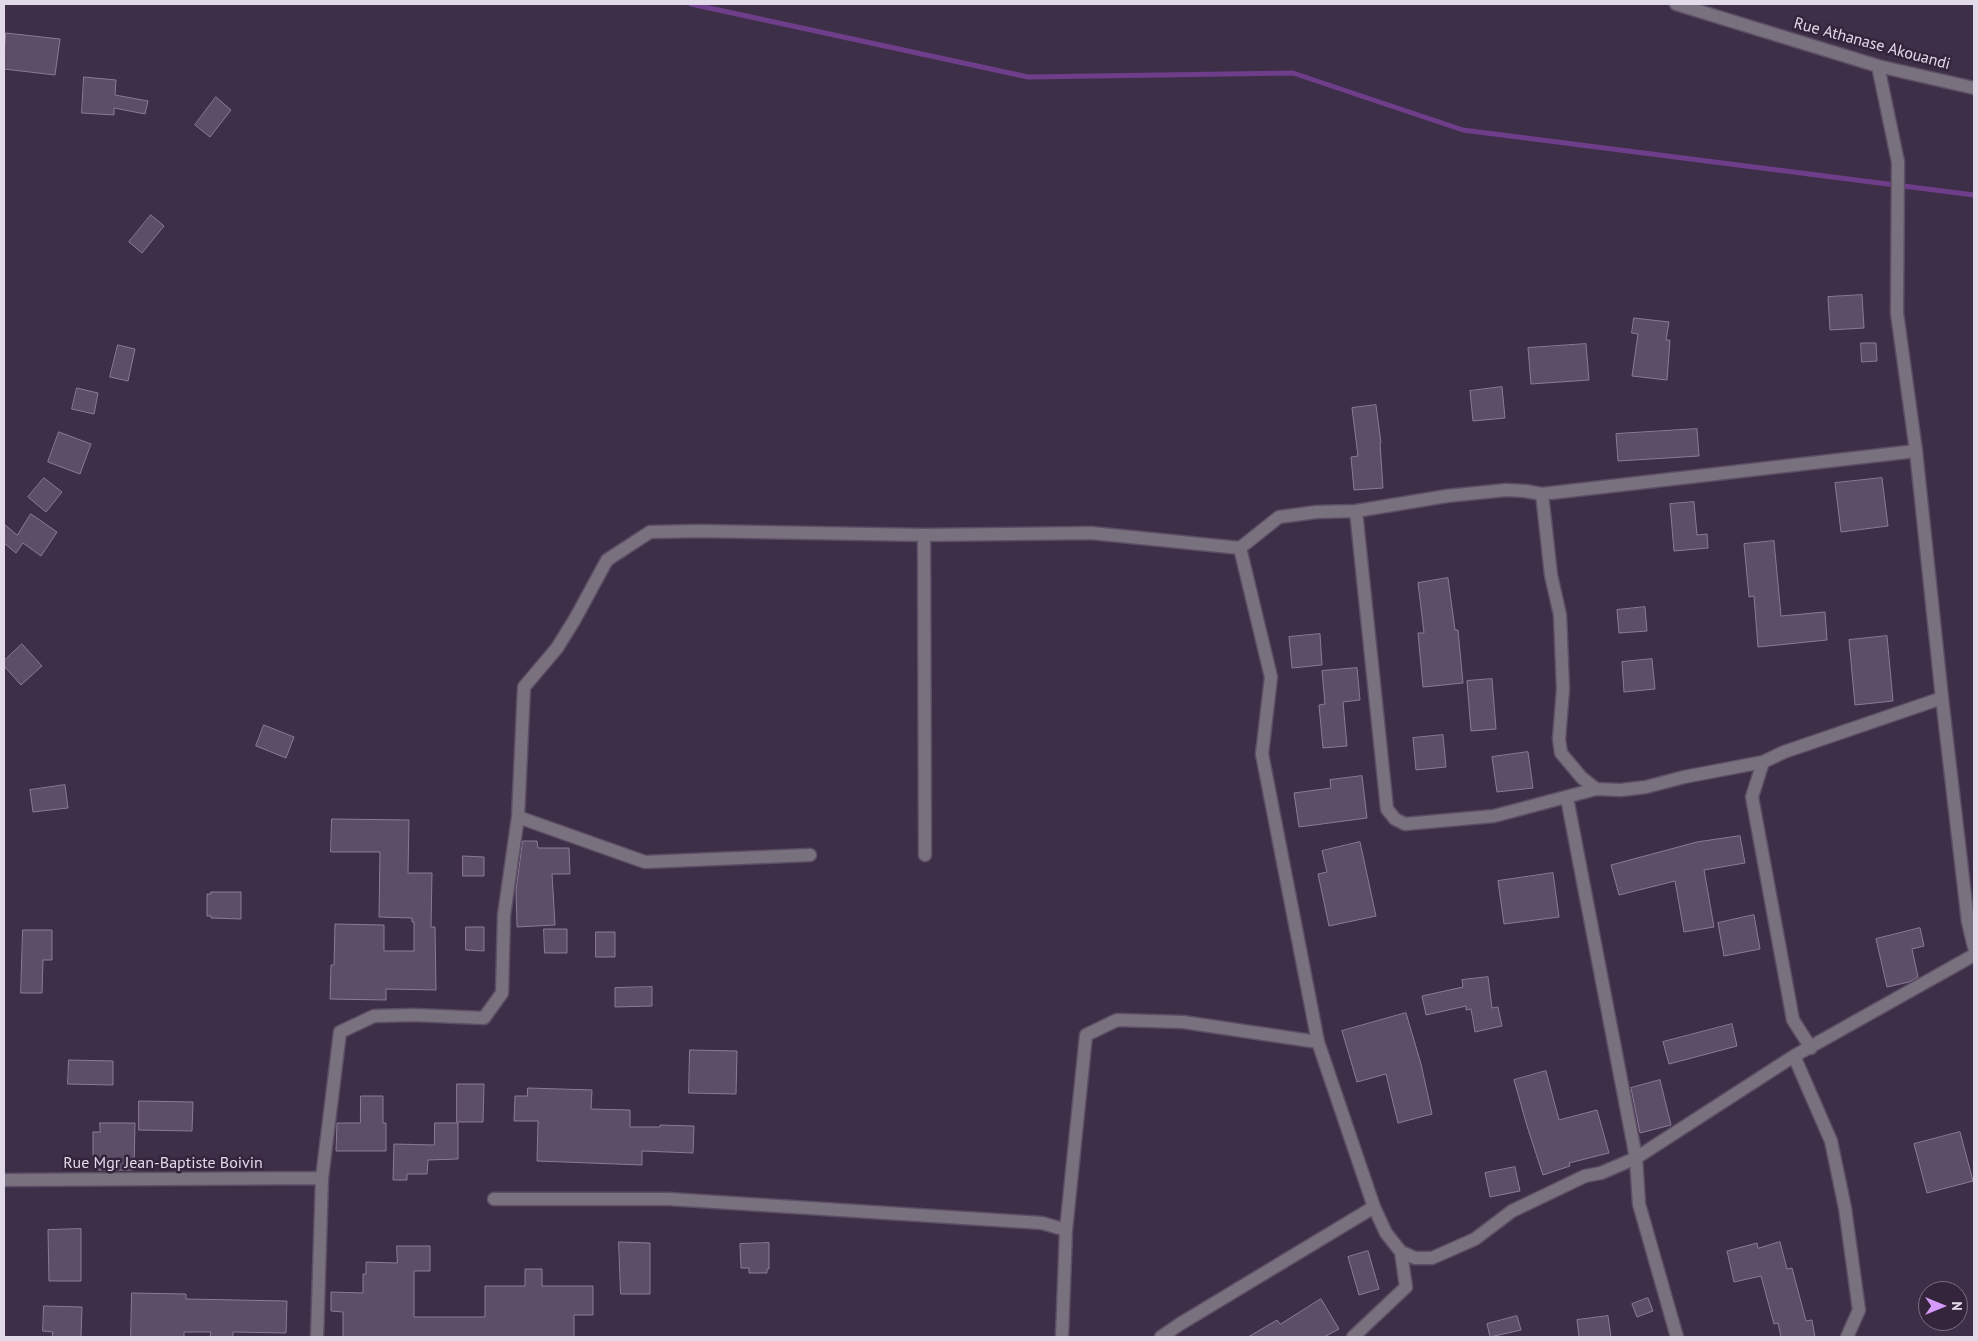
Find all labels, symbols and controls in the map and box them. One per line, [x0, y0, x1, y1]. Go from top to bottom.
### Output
street label: Rue Athanase Akouandi [1792, 14, 1952, 74]
street label: Rue Mgr Jean-Baptiste Boivin [63, 1153, 263, 1173]
north arrow [1918, 1281, 1968, 1331]
text: N [1948, 1301, 1966, 1311]

